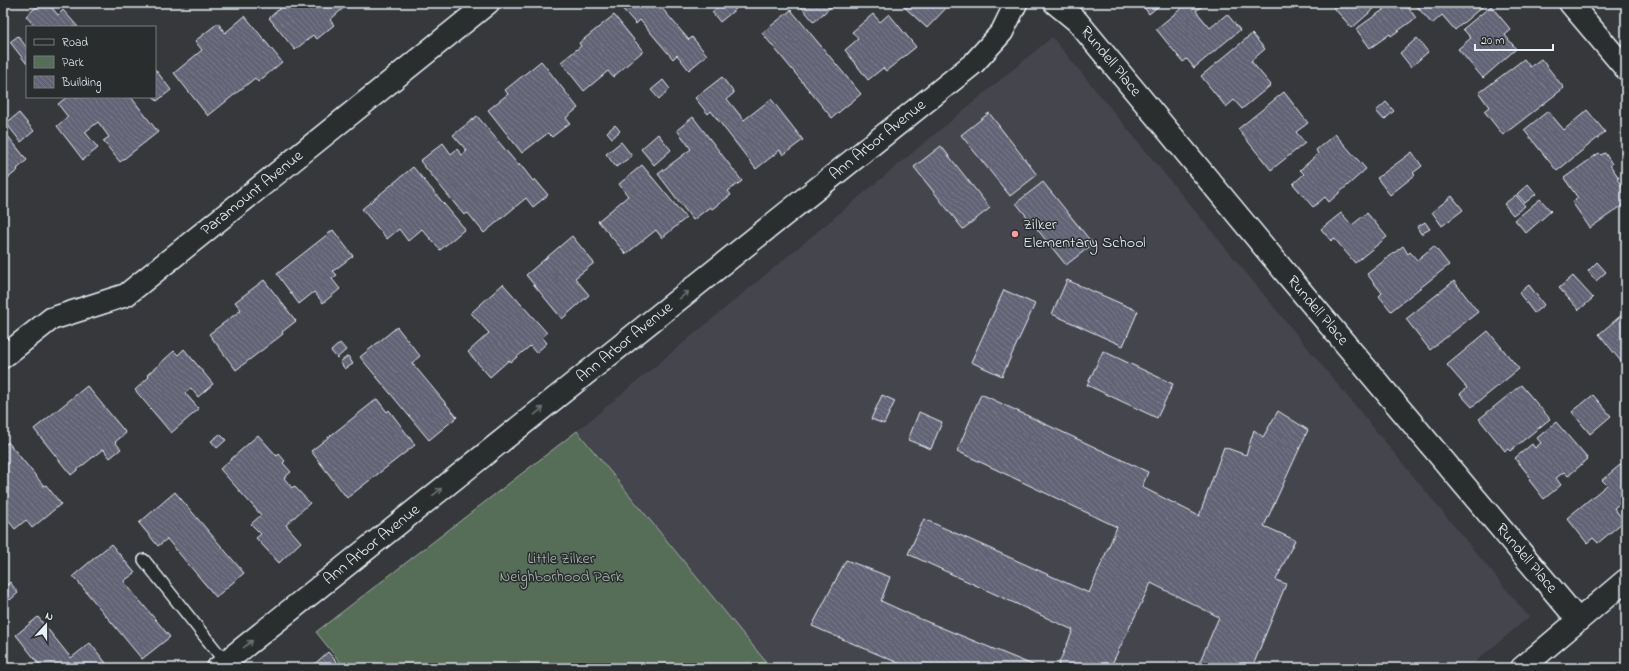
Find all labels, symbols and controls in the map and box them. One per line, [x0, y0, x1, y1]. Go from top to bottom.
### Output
street label: Rundell Place [1074, 21, 1148, 103]
legend [26, 26, 156, 98]
scale bar [1475, 26, 1553, 52]
text: 20 m [1481, 32, 1504, 50]
text: Road [62, 34, 88, 52]
text: Park [62, 54, 84, 72]
text: Building [61, 74, 101, 93]
street label: Ann Arbor Avenue [824, 93, 932, 186]
street label: Paramount Avenue [196, 144, 309, 242]
place label: Zilker Elementary School [1023, 213, 1146, 255]
marker: Zilker Elementary School [1010, 229, 1020, 239]
street label: Rundell Place [1281, 270, 1355, 352]
one-way arrow [678, 291, 689, 299]
street label: Ann Arbor Avenue [571, 296, 679, 389]
one-way arrow [533, 407, 544, 416]
one-way arrow [432, 488, 442, 497]
street label: Ann Arbor Avenue [318, 498, 426, 591]
street label: Rundell Place [1490, 518, 1563, 600]
park label: Little Zilker Neighborhood Park [500, 547, 623, 589]
north arrow [26, 605, 66, 645]
text: N [43, 608, 56, 625]
one-way arrow [243, 639, 254, 648]

